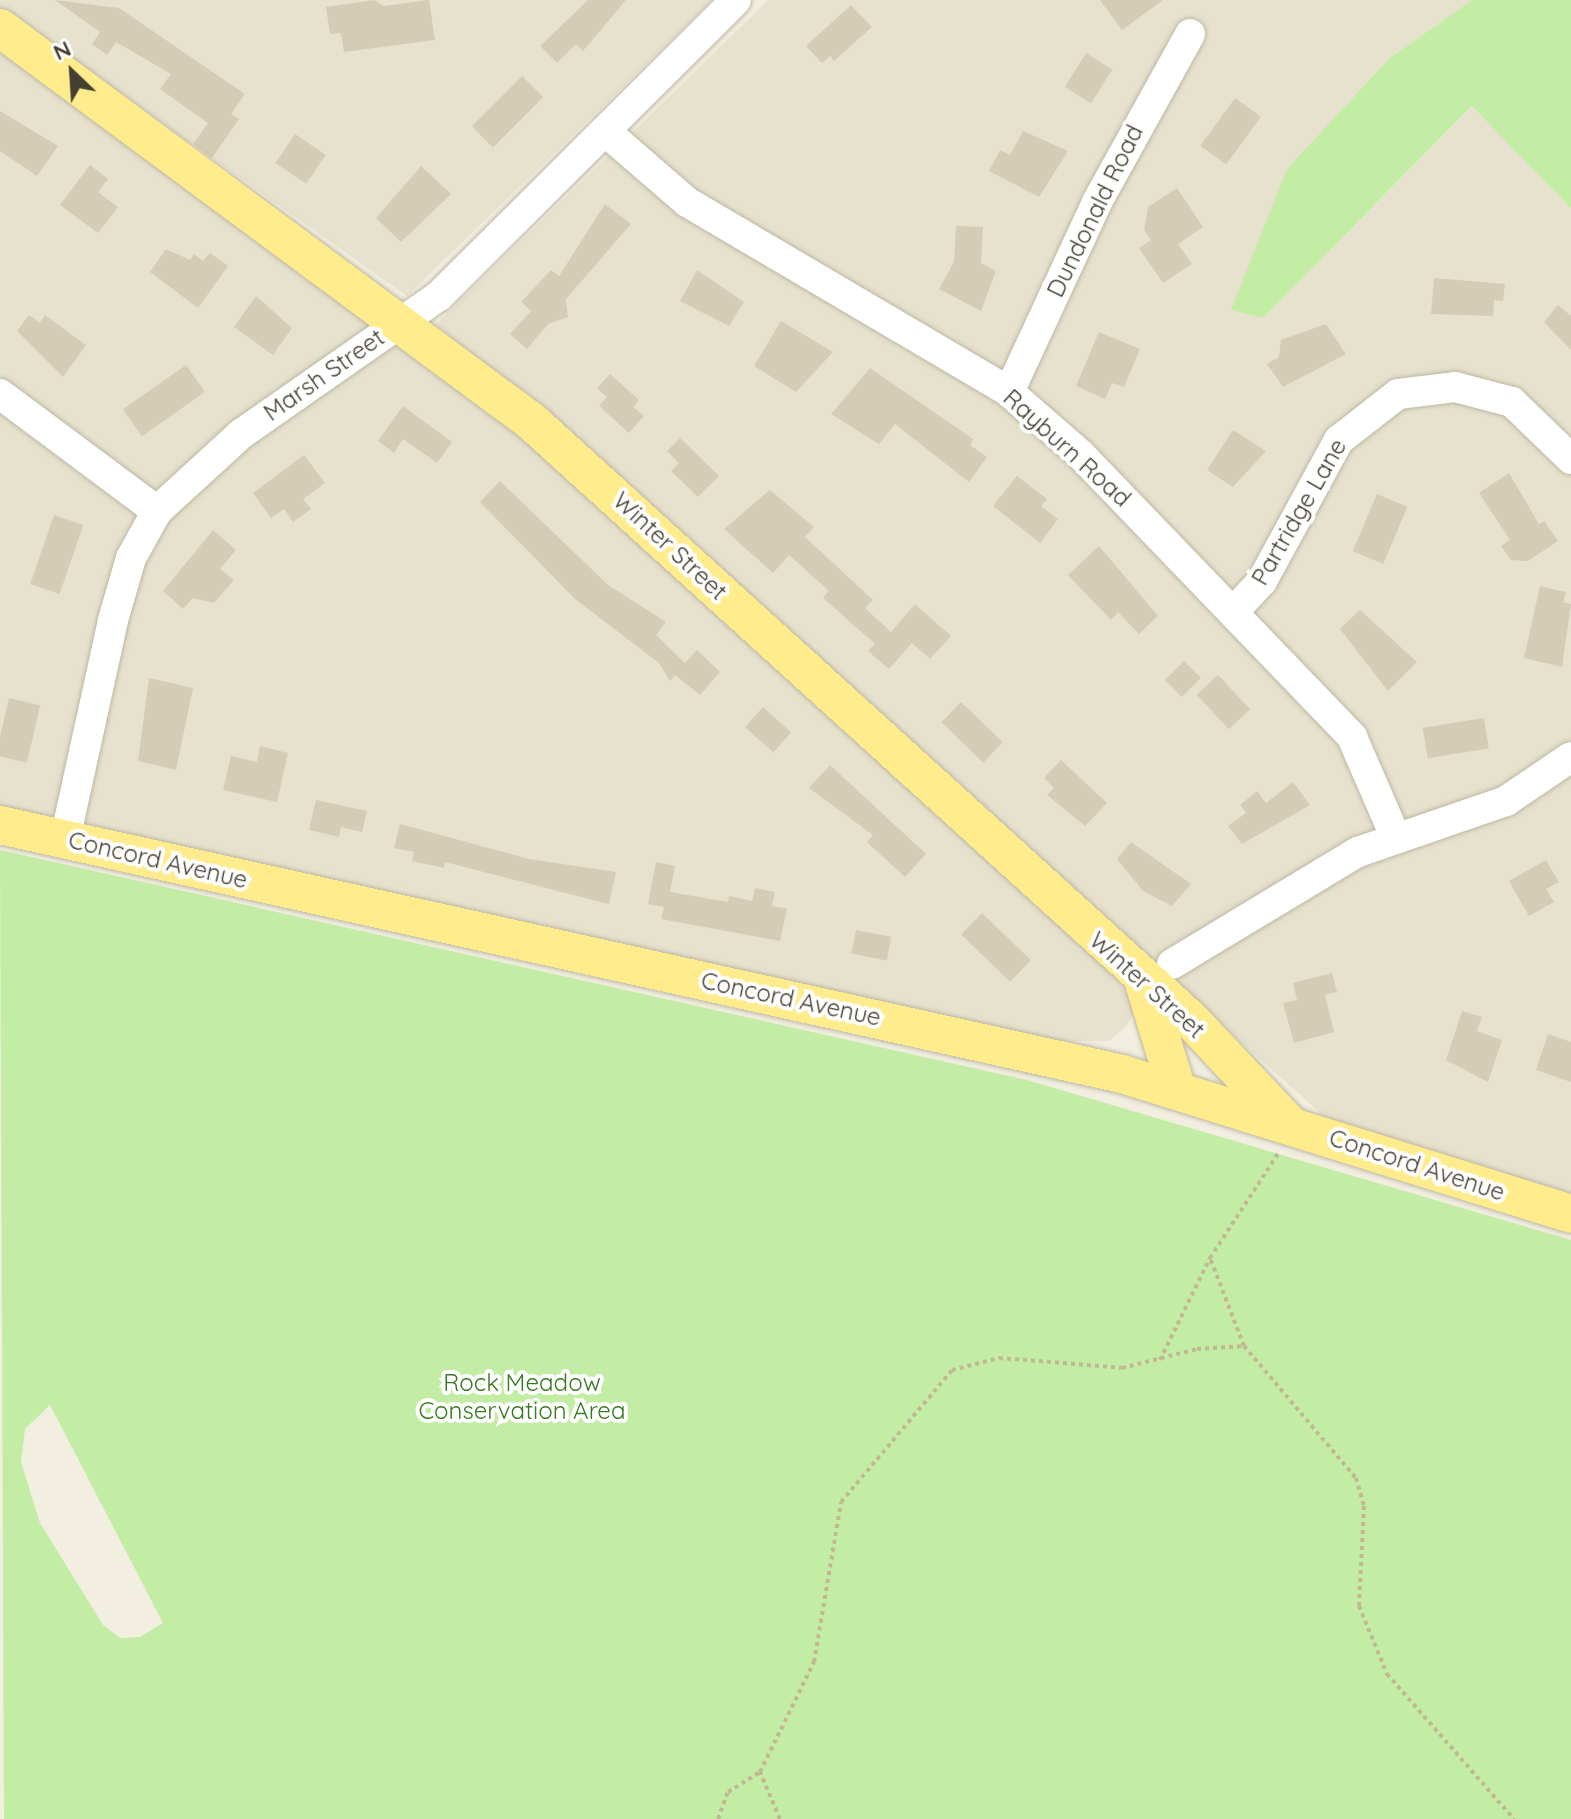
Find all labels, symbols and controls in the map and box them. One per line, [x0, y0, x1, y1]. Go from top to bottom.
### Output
north arrow [32, 32, 112, 112]
text: N [49, 34, 75, 66]
street label: Dundonald Road [1041, 120, 1149, 302]
street label: Marsh Street [258, 323, 390, 427]
street label: Rayburn Road [997, 383, 1137, 513]
street label: Partridge Lane [1245, 434, 1353, 590]
street label: Winter Street [607, 486, 733, 606]
street label: Concord Avenue [66, 825, 250, 895]
street label: Winter Street [1083, 926, 1211, 1044]
street label: Concord Avenue [699, 966, 883, 1032]
street label: Concord Avenue [1326, 1123, 1508, 1207]
park label: Rock Meadow Conservation Area [418, 1369, 626, 1425]

